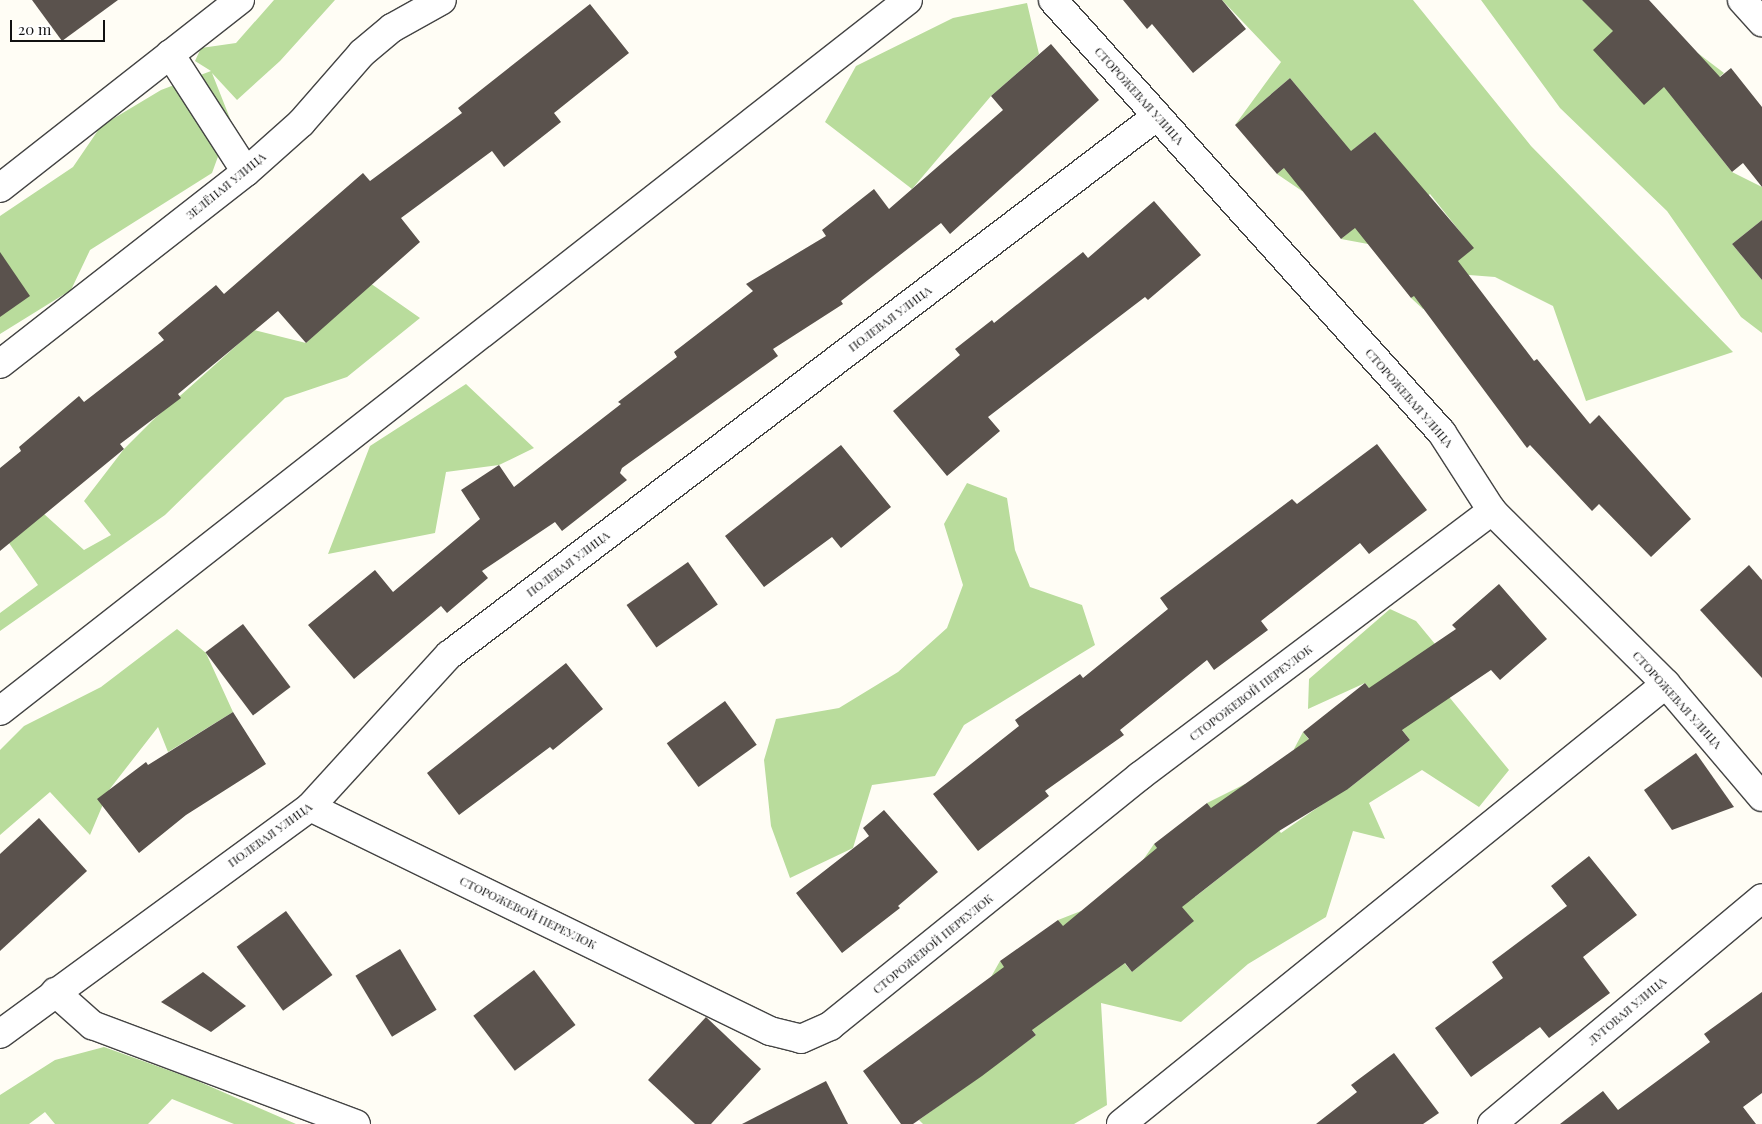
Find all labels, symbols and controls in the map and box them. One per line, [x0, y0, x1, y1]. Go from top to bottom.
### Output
scale bar [12, 10, 108, 42]
text: 20 m [18, 19, 51, 39]
street label: СТОРОЖЕВАЯ УЛИЦА [1091, 44, 1187, 148]
street label: ЗЕЛЁНАЯ УЛИЦА [183, 150, 269, 222]
street label: ПОЛЕВАЯ УЛИЦА [846, 283, 934, 355]
street label: СТОРОЖЕВАЯ УЛИЦА [1362, 346, 1456, 450]
street label: ПОЛЕВАЯ УЛИЦА [524, 528, 612, 600]
street label: СТОРОЖЕВОЙ ПЕРЕУЛОК [1187, 642, 1315, 744]
street label: СТОРОЖЕВАЯ УЛИЦА [1629, 648, 1725, 752]
street label: ПОЛЕВАЯ УЛИЦА [225, 800, 315, 870]
street label: СТОРОЖЕВОЙ ПЕРЕУЛОК [457, 874, 599, 952]
street label: СТОРОЖЕВОЙ ПЕРЕУЛОК [870, 891, 996, 997]
street label: ЛУГОВАЯ УЛИЦА [1585, 974, 1669, 1048]

